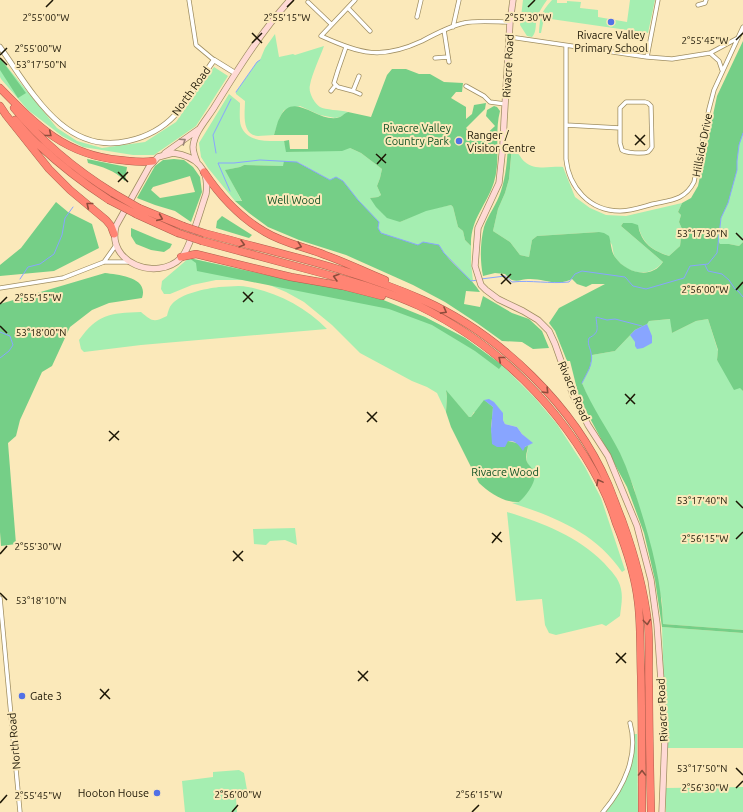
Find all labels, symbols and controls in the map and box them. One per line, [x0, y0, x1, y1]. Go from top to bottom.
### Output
text: 2°55'00"W [22, 12, 70, 23]
text: 2°55'15"W [263, 12, 311, 23]
text: 2°55'30"W [504, 12, 552, 23]
marker: Rivacre Valley Primary School [606, 17, 616, 27]
place label: Rivacre Valley Primary School [574, 29, 648, 54]
street label: Rivacre Road [500, 34, 516, 98]
text: 2°55'45"W [681, 35, 729, 46]
text: 2°55'00"W [14, 43, 62, 54]
text: 53°17'50"N [16, 59, 66, 70]
street label: North Road [169, 64, 213, 118]
street label: Hillside Drive [690, 112, 714, 178]
park label: Rivacre Valley Country Park [383, 122, 452, 147]
place label: Ranger / Visitor Centre [467, 129, 536, 154]
one-way arrow [44, 130, 51, 137]
marker: Ranger / Visitor Centre [454, 136, 464, 146]
one-way arrow [178, 139, 185, 146]
park label: Well Wood [267, 194, 321, 206]
one-way arrow [86, 203, 93, 210]
one-way arrow [157, 213, 164, 221]
text: 53°17'30"N [677, 228, 727, 239]
one-way arrow [238, 239, 245, 247]
one-way arrow [295, 241, 302, 249]
one-way arrow [333, 274, 339, 282]
text: 2°56'00"W [681, 284, 729, 295]
text: 2°55'15"W [14, 292, 62, 303]
one-way arrow [440, 306, 447, 313]
text: 53°18'00"N [16, 327, 66, 338]
one-way arrow [499, 357, 506, 364]
street label: Rivacre Road [556, 359, 592, 423]
one-way arrow [541, 386, 549, 394]
park label: Rivacre Wood [471, 466, 539, 478]
one-way arrow [596, 478, 604, 486]
text: 53°17'40"N [677, 495, 727, 506]
text: 2°56'15"W [681, 533, 729, 544]
text: 2°55'30"W [14, 541, 62, 552]
text: 53°18'10"N [16, 595, 66, 606]
one-way arrow [642, 619, 651, 625]
street label: Rivacre Road [654, 678, 670, 742]
place label: Gate 3 [30, 690, 62, 702]
marker: Gate 3 [17, 691, 27, 701]
street label: North Road [6, 712, 22, 770]
text: 53°17'50"N [677, 763, 727, 774]
one-way arrow [638, 770, 646, 776]
text: 2°56'30"W [681, 782, 729, 793]
place label: Hooton House [78, 787, 149, 799]
marker: Hooton House [152, 788, 162, 798]
text: 2°56'00"W [214, 789, 262, 800]
text: 2°56'15"W [455, 789, 503, 800]
text: 2°55'45"W [14, 790, 62, 801]

